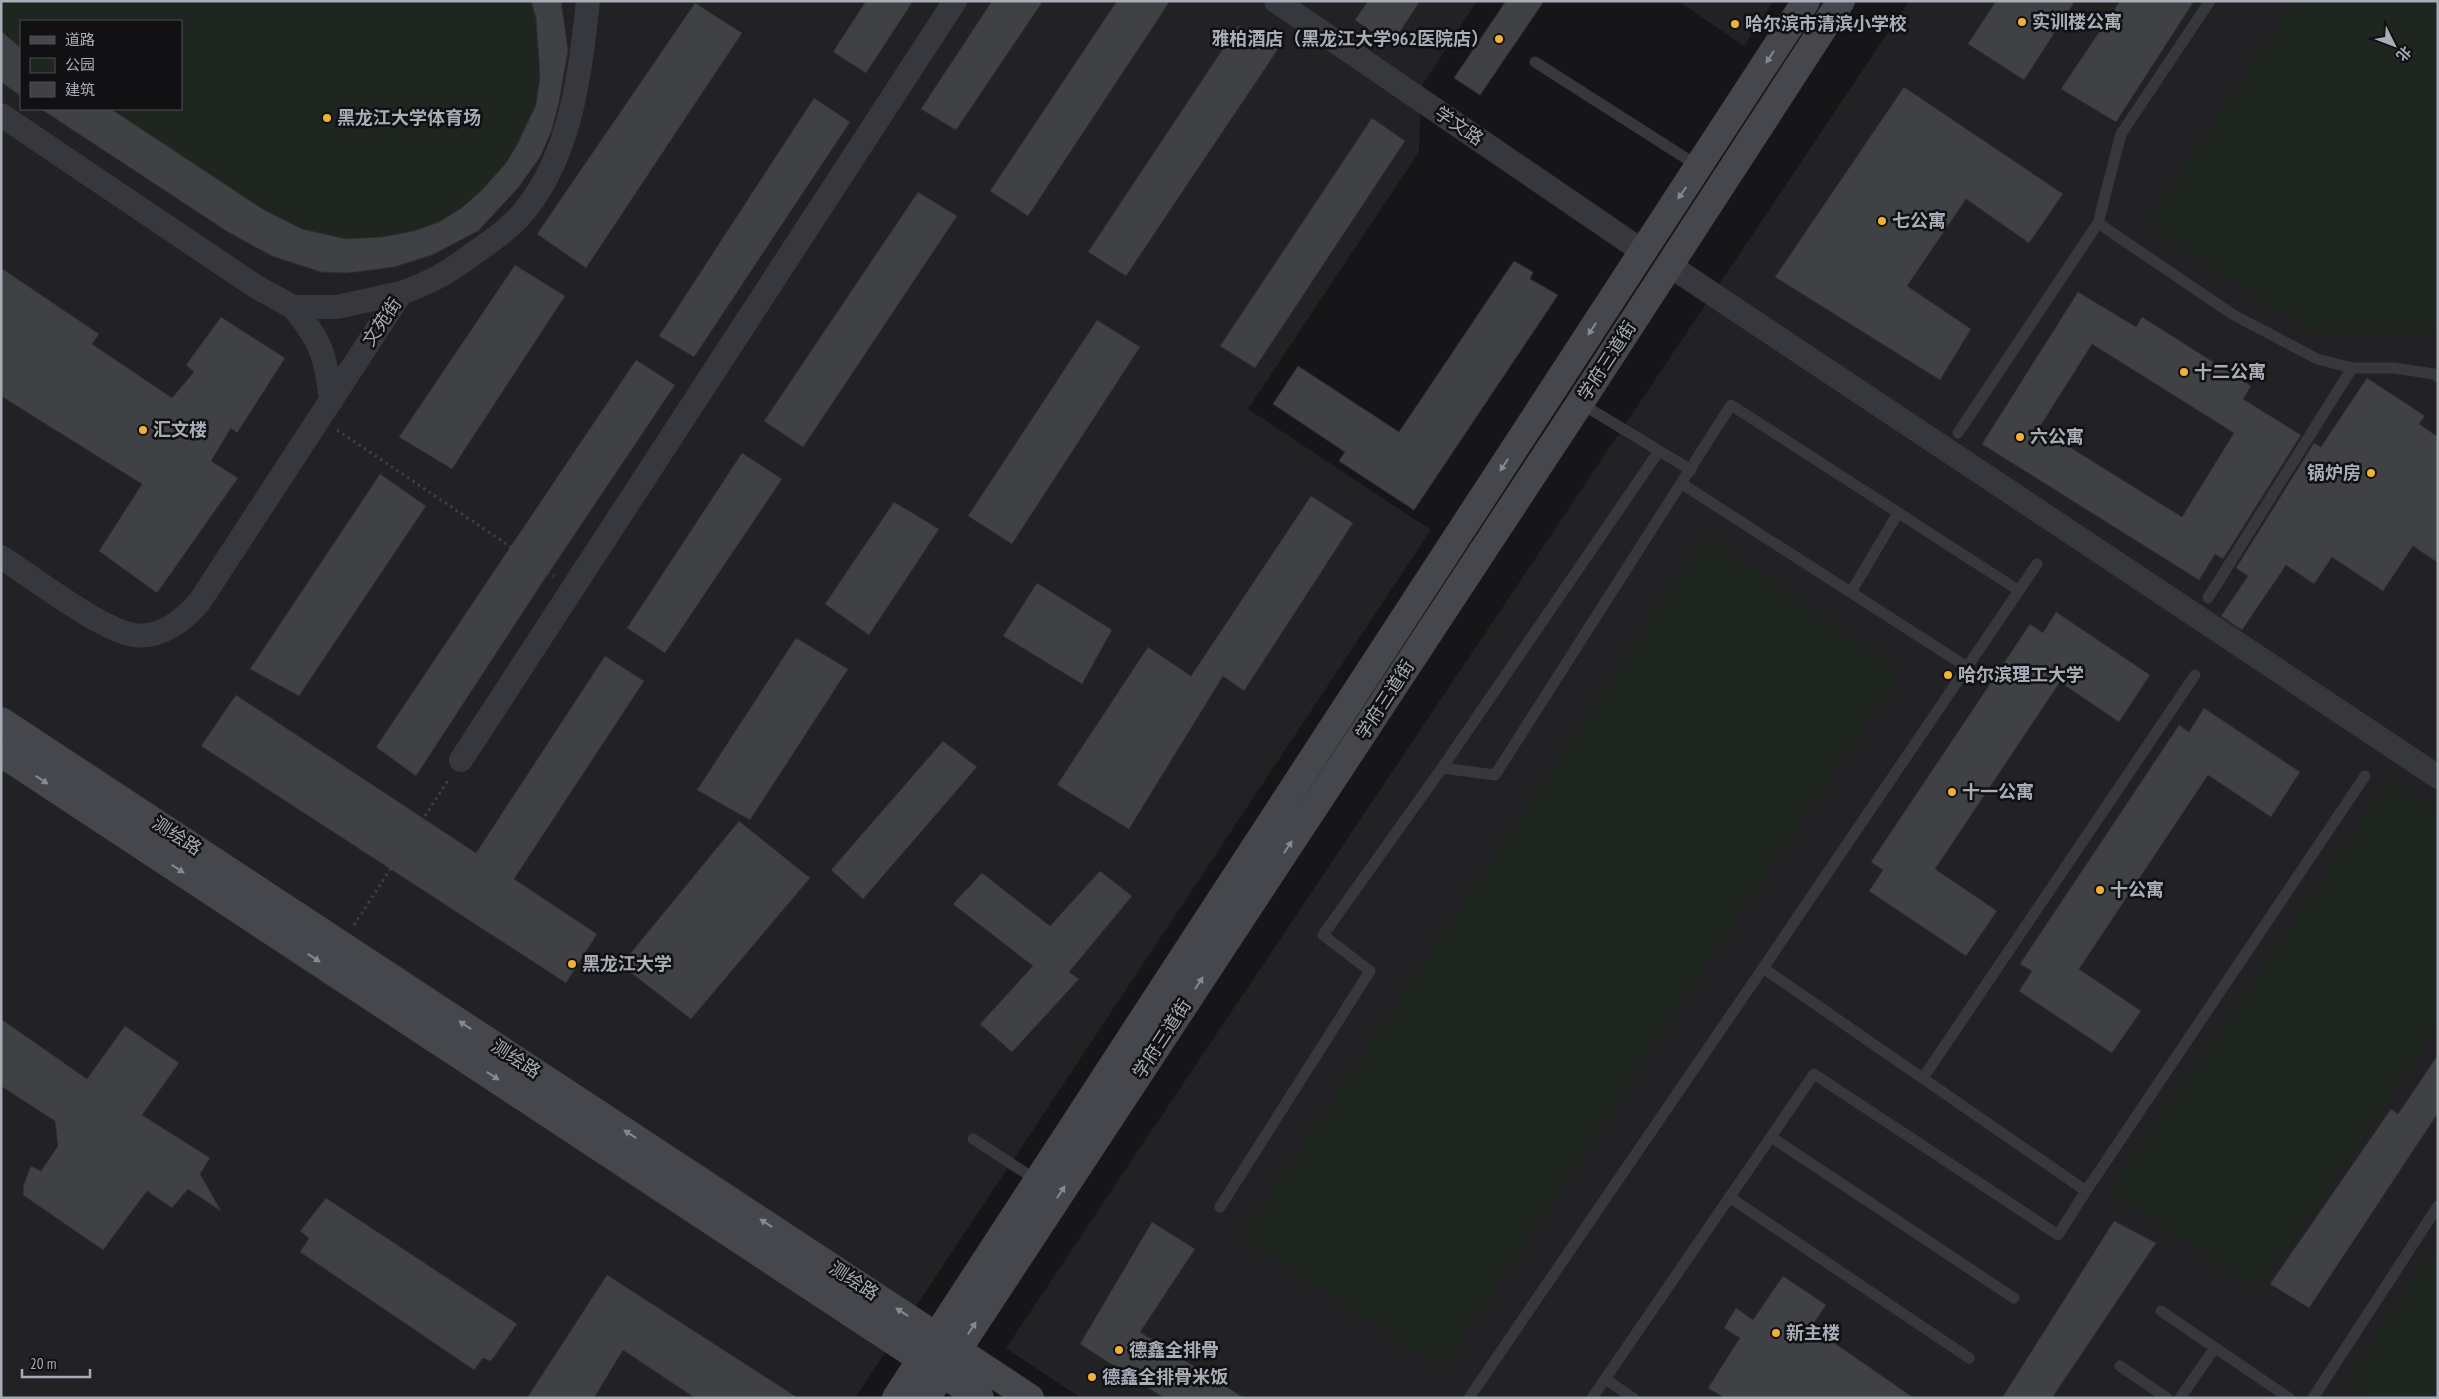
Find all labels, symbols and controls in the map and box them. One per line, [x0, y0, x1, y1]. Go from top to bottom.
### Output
place label: 实训楼公寓 [2032, 10, 2122, 33]
place label: 哈尔滨市清滨小学校 [1745, 12, 1907, 35]
marker: 实训楼公寓 [2016, 16, 2028, 28]
marker: 哈尔滨市清滨小学校 [1729, 18, 1741, 30]
legend [20, 20, 182, 110]
north arrow [2369, 20, 2419, 70]
place label: 雅柏酒店（黑龙江大学962医院店） [1211, 27, 1489, 50]
text: 道路 [65, 30, 95, 49]
marker: 雅柏酒店（黑龙江大学962医院店） [1493, 33, 1505, 45]
text: 北 [2392, 42, 2415, 65]
one-way arrow [1765, 50, 1775, 64]
text: 公园 [65, 55, 95, 74]
text: 建筑 [65, 80, 95, 99]
street label: 学文路 [1430, 101, 1488, 150]
place label: 黑龙江大学体育场 [337, 106, 481, 129]
marker: 黑龙江大学体育场 [321, 112, 333, 124]
one-way arrow [1677, 187, 1687, 200]
place label: 七公寓 [1892, 209, 1946, 232]
marker: 七公寓 [1876, 215, 1888, 227]
street label: 文苑街 [357, 293, 406, 351]
street label: 学府三道街 [1572, 317, 1641, 405]
one-way arrow [1588, 322, 1597, 336]
place label: 十二公寓 [2194, 360, 2266, 383]
marker: 十二公寓 [2178, 366, 2190, 378]
place label: 汇文楼 [153, 418, 207, 441]
marker: 汇文楼 [137, 424, 149, 436]
place label: 六公寓 [2030, 425, 2084, 448]
marker: 六公寓 [2014, 431, 2026, 443]
one-way arrow [1499, 459, 1509, 472]
place label: 锅炉房 [2307, 461, 2361, 484]
marker: 锅炉房 [2365, 467, 2377, 479]
street label: 学府三道街 [1350, 656, 1419, 744]
place label: 哈尔滨理工大学 [1958, 663, 2084, 686]
marker: 哈尔滨理工大学 [1942, 669, 1954, 681]
one-way arrow [35, 775, 49, 785]
place label: 十一公寓 [1962, 780, 2034, 803]
marker: 十一公寓 [1946, 786, 1958, 798]
street label: 测绘路 [148, 811, 206, 860]
one-way arrow [1283, 841, 1293, 854]
one-way arrow [171, 864, 184, 874]
place label: 十公寓 [2110, 878, 2164, 901]
marker: 十公寓 [2094, 884, 2106, 896]
place label: 黑龙江大学 [582, 952, 672, 975]
one-way arrow [307, 953, 320, 963]
marker: 黑龙江大学 [566, 958, 578, 970]
one-way arrow [1194, 976, 1203, 990]
street label: 学府三道街 [1127, 995, 1196, 1083]
one-way arrow [459, 1020, 472, 1030]
street label: 测绘路 [487, 1034, 545, 1083]
one-way arrow [487, 1072, 500, 1081]
one-way arrow [624, 1129, 637, 1138]
one-way arrow [1057, 1185, 1066, 1199]
one-way arrow [759, 1218, 773, 1228]
street label: 测绘路 [825, 1256, 883, 1305]
one-way arrow [895, 1307, 909, 1317]
one-way arrow [967, 1321, 977, 1334]
place label: 新主楼 [1786, 1321, 1840, 1344]
marker: 新主楼 [1770, 1327, 1782, 1339]
place label: 德鑫全排骨 [1129, 1338, 1219, 1361]
marker: 德鑫全排骨 [1113, 1344, 1125, 1356]
scale bar [22, 1346, 90, 1378]
text: 20 m [30, 1354, 56, 1373]
place label: 德鑫全排骨米饭 [1102, 1365, 1228, 1388]
marker: 德鑫全排骨米饭 [1086, 1371, 1098, 1383]

